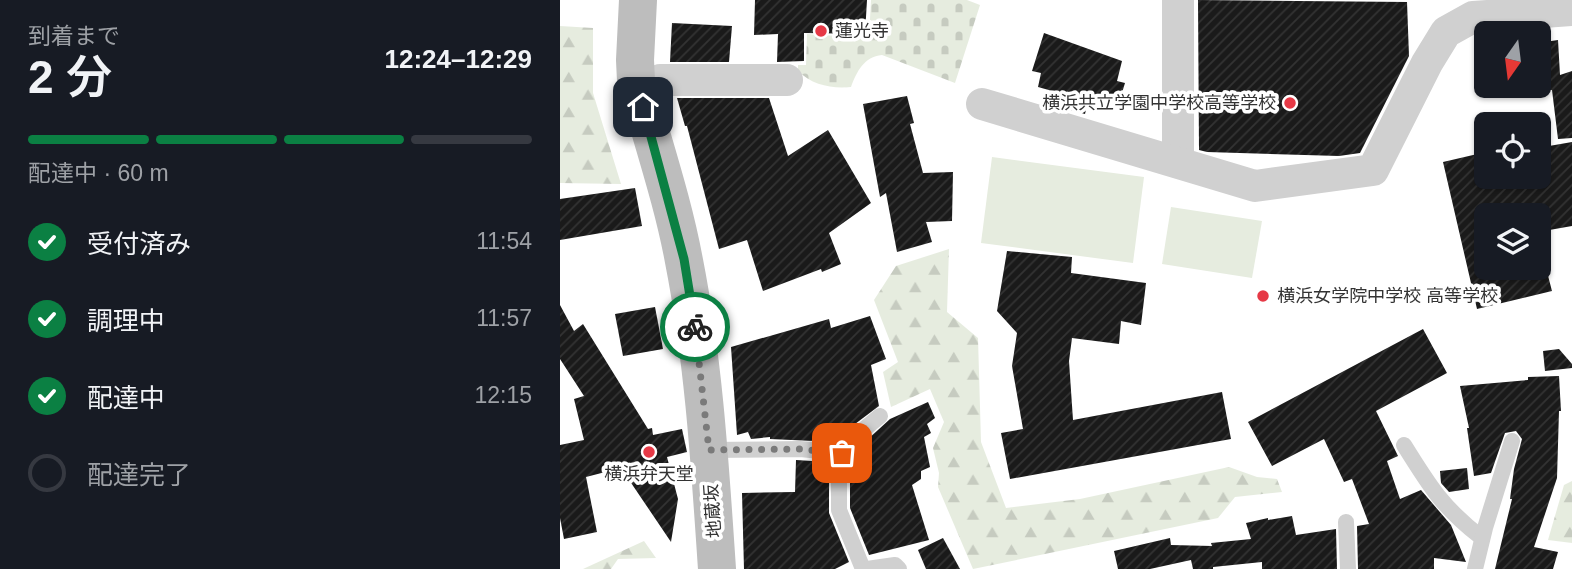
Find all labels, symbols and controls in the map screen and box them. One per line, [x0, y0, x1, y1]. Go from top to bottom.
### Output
place label: 蓮光寺 [835, 21, 889, 41]
north arrow [1474, 21, 1550, 98]
map controls [1474, 21, 1551, 280]
text: 到着まで [28, 23, 120, 49]
marker: 蓮光寺 [813, 23, 829, 39]
text: 12:24–12:29 [385, 44, 532, 74]
text: 2 分 [28, 51, 112, 103]
pin [613, 77, 673, 137]
icon: home [624, 88, 662, 126]
place label: 横浜共立学園中学校高等学校 [1042, 93, 1276, 113]
marker: 横浜共立学園中学校高等学校 [1282, 95, 1298, 111]
button: locate [1474, 112, 1551, 189]
text: 配達中 · 60 m [28, 160, 169, 186]
button: layers [1474, 203, 1551, 280]
icon: check [28, 223, 66, 261]
text: 11:54 [476, 228, 532, 254]
text: 受付済み [87, 229, 191, 259]
place label: 横浜女学院中学校 高等学校 [1277, 286, 1498, 306]
marker: 横浜女学院中学校 高等学校 [1255, 288, 1271, 304]
courier [660, 292, 730, 362]
icon: check [28, 300, 66, 338]
text: 11:57 [476, 305, 532, 331]
text: 調理中 [87, 306, 165, 336]
icon: bike [676, 308, 714, 346]
icon: check [28, 377, 66, 415]
text: 12:15 [474, 382, 532, 408]
text: 配達中 [87, 383, 165, 413]
pin [812, 423, 872, 483]
icon: bag [823, 434, 861, 472]
marker: 横浜弁天堂 [641, 444, 657, 460]
text: 配達完了 [87, 460, 191, 490]
place label: 横浜弁天堂 [604, 464, 694, 484]
street label: 地蔵坂 [701, 483, 725, 539]

